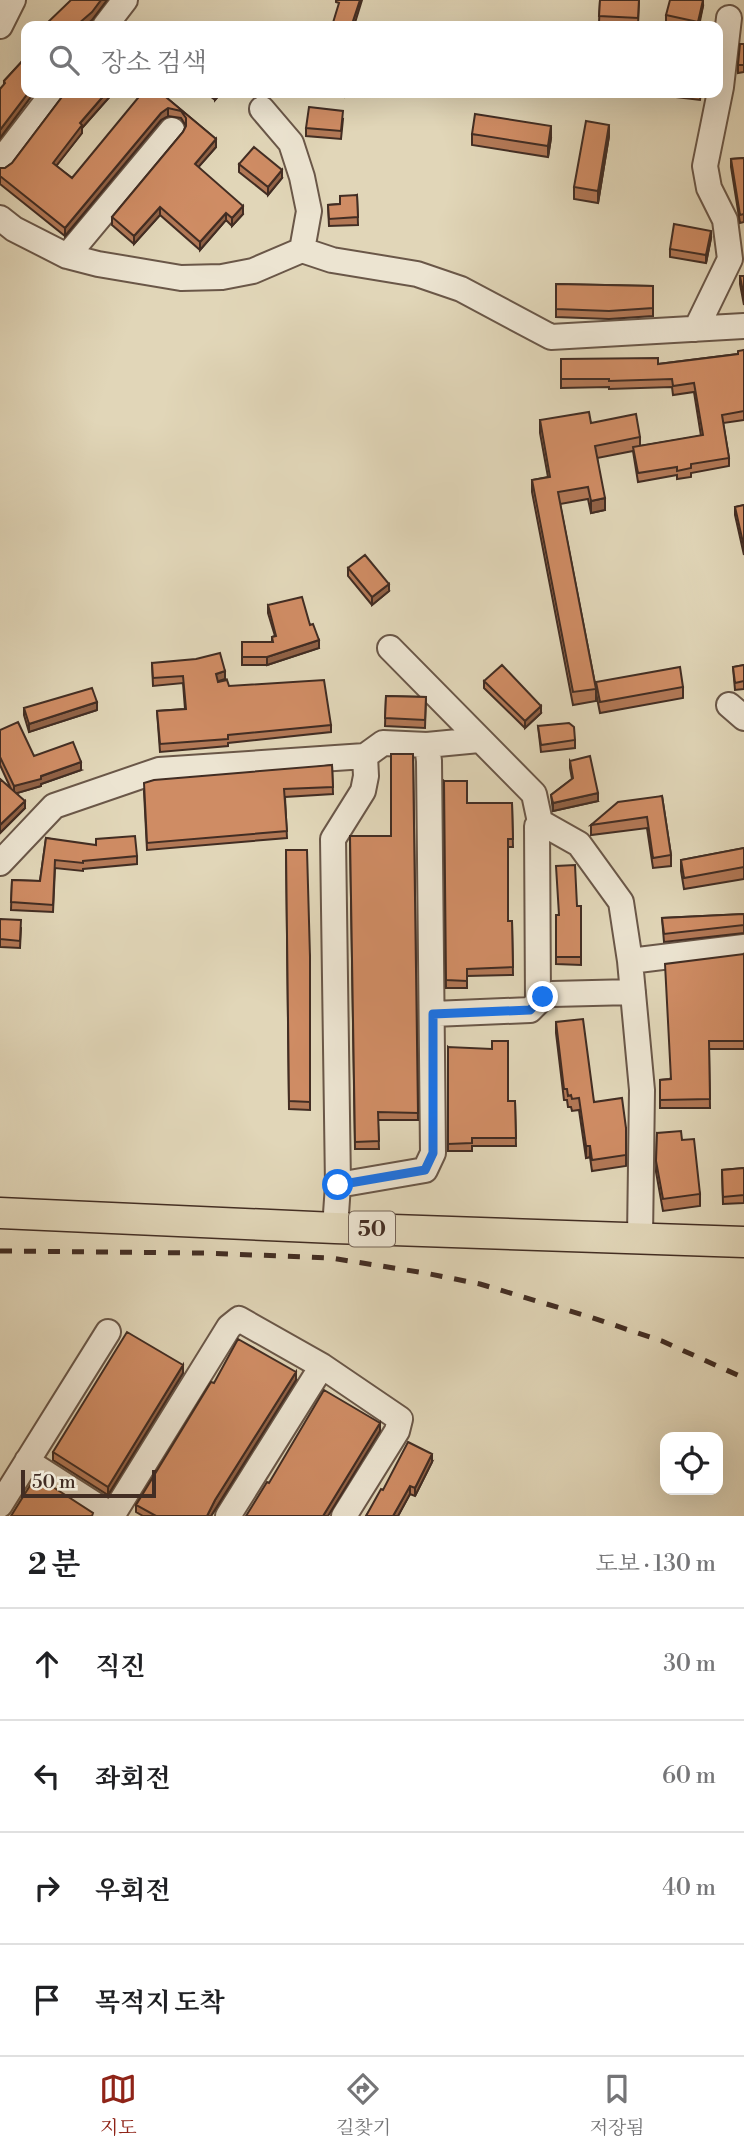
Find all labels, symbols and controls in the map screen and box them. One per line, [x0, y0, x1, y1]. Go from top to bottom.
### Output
search box [21, 21, 723, 98]
icon: search [45, 41, 83, 79]
text: 장소 검색 [101, 47, 207, 79]
route end [527, 981, 558, 1012]
route start [322, 1169, 353, 1200]
road number: 50 [349, 1212, 395, 1246]
map controls [660, 1432, 723, 1495]
button: locate [660, 1432, 723, 1495]
scale bar [21, 1467, 156, 1499]
text: 50 m [32, 1470, 76, 1494]
text: 2 분 [28, 1546, 81, 1584]
text: 도보 · 130 m [596, 1550, 716, 1578]
icon: ahead [28, 1645, 66, 1683]
text: 30 m [663, 1650, 716, 1678]
text: 직진 [95, 1651, 145, 1683]
icon: left [28, 1757, 66, 1795]
text: 60 m [662, 1762, 716, 1790]
text: 좌회전 [95, 1763, 170, 1795]
icon: right [28, 1869, 66, 1907]
text: 40 m [662, 1874, 716, 1902]
text: 우회전 [95, 1875, 170, 1907]
icon: arrive [28, 1981, 66, 2019]
text: 목적지 도착 [95, 1987, 225, 2019]
tab: 지도 [99, 2070, 137, 2140]
tab: 길찾기 [336, 2070, 391, 2140]
tab: 저장됨 [590, 2070, 645, 2140]

